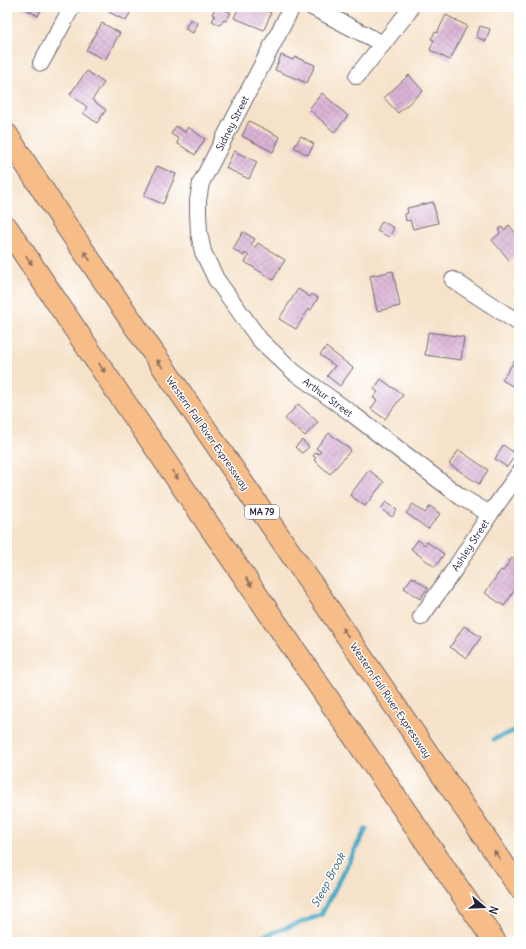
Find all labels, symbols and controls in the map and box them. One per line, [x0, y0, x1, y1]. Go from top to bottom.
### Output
street label: Sidney Street [213, 93, 252, 153]
one-way arrow [83, 251, 91, 261]
one-way arrow [25, 255, 33, 265]
one-way arrow [156, 358, 164, 369]
one-way arrow [98, 362, 105, 374]
street label: Western Fall River Expressway [163, 374, 252, 493]
street label: Arthur Street [300, 375, 356, 420]
one-way arrow [171, 470, 179, 480]
road number: MA 79 [245, 505, 279, 519]
street label: Ashley Street [449, 516, 492, 574]
one-way arrow [245, 577, 253, 587]
one-way arrow [341, 627, 349, 637]
street label: Western Fall River Expressway [347, 640, 434, 761]
water label: Steep Brook [308, 849, 349, 910]
one-way arrow [493, 850, 501, 860]
north arrow [464, 887, 504, 927]
text: N [486, 904, 501, 916]

